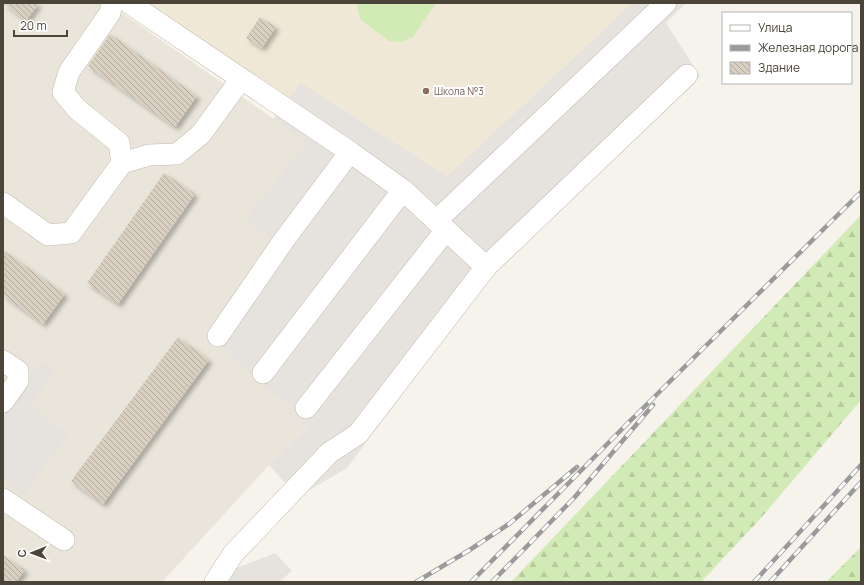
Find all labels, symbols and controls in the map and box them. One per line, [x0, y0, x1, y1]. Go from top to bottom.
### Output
scale bar [14, 12, 67, 38]
legend [722, 12, 852, 84]
text: 20 m [20, 17, 47, 34]
text: Улица [758, 19, 792, 36]
text: Железная дорога [758, 39, 858, 56]
text: Здание [758, 59, 800, 76]
place label: Школа №3 [434, 84, 484, 98]
marker: Школа №3 [421, 86, 431, 96]
north arrow [12, 533, 52, 573]
text: С [14, 549, 29, 557]

